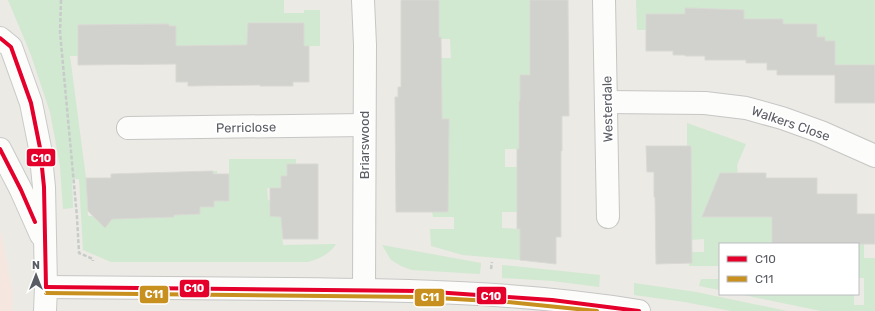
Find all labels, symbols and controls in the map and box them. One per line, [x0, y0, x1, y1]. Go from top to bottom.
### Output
street label: Westerdale [599, 76, 616, 142]
street label: Walkers Close [750, 103, 832, 144]
street label: Briarswood [357, 111, 372, 179]
street label: Perriclose [216, 119, 276, 136]
line badge: C10 [26, 148, 56, 167]
text: C10 [31, 152, 51, 165]
legend [719, 243, 859, 295]
text: C10 [755, 252, 776, 266]
north arrow [16, 255, 56, 295]
text: N [32, 259, 40, 272]
text: C11 [755, 272, 773, 286]
line badge: C10 [179, 279, 210, 298]
text: C10 [184, 282, 204, 295]
line badge: C11 [139, 285, 169, 304]
line badge: C10 [476, 286, 507, 305]
text: C11 [145, 288, 163, 301]
line badge: C11 [414, 288, 445, 307]
text: C10 [481, 290, 501, 303]
text: C11 [421, 291, 439, 304]

